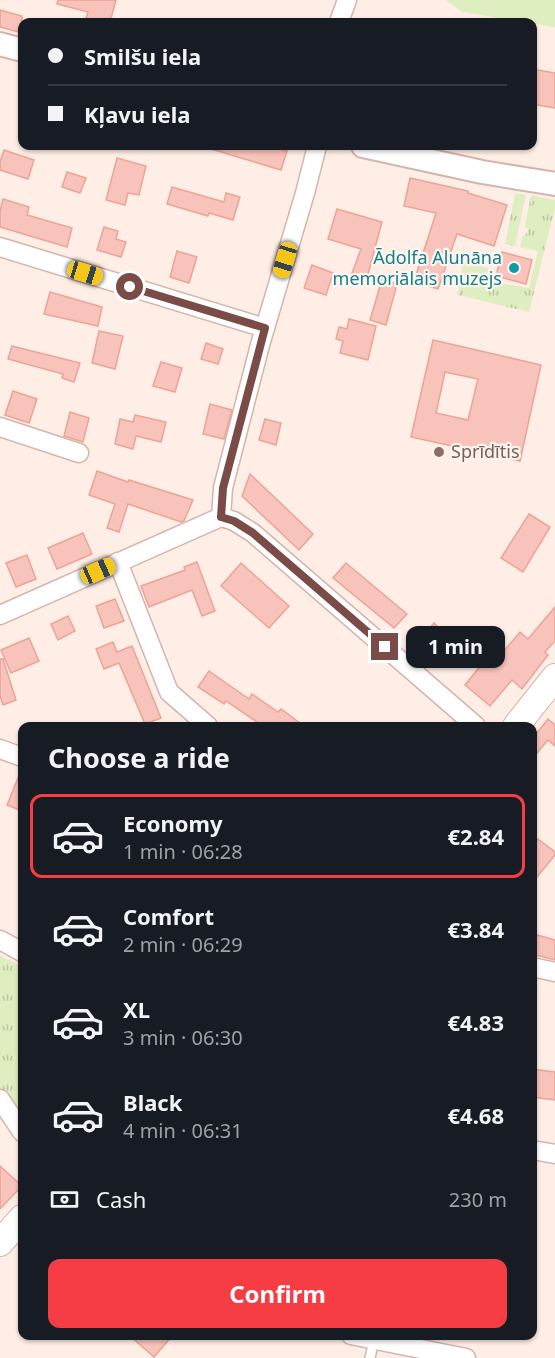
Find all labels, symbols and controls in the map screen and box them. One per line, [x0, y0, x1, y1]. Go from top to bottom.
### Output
text: Smilšu iela [84, 41, 201, 71]
text: Kļavu iela [84, 99, 190, 129]
car [271, 240, 299, 280]
place label: Ādolfa Alunāna memoriālais muzejs [333, 245, 502, 290]
car [65, 259, 105, 287]
marker: Ādolfa Alunāna memoriālais muzejs [507, 261, 521, 275]
route start [116, 273, 143, 300]
place label: Sprīdītis [451, 439, 520, 463]
marker: Sprīdītis [432, 445, 446, 459]
car [78, 555, 118, 587]
callout: 1 min [406, 626, 505, 668]
route end [371, 633, 398, 660]
text: 1 min [428, 633, 483, 660]
text: Choose a ride [48, 739, 230, 776]
text: Economy [123, 808, 222, 838]
icon: car [51, 809, 105, 863]
text: €2.84 [447, 821, 504, 851]
text: 1 min · 06:28 [123, 838, 243, 865]
text: Comfort [123, 901, 214, 931]
icon: car [51, 902, 105, 956]
text: €3.84 [447, 914, 504, 944]
text: 2 min · 06:29 [123, 931, 243, 958]
text: XL [123, 994, 150, 1024]
icon: car [51, 995, 105, 1049]
text: €4.83 [447, 1007, 504, 1037]
text: 3 min · 06:30 [123, 1024, 243, 1051]
text: Black [123, 1087, 182, 1117]
icon: car [51, 1088, 105, 1142]
text: €4.68 [447, 1100, 504, 1130]
text: 4 min · 06:31 [123, 1117, 243, 1144]
icon: cash [48, 1183, 81, 1216]
text: Cash [96, 1184, 146, 1214]
text: 230 m [449, 1186, 507, 1213]
button: Confirm [48, 1259, 507, 1328]

